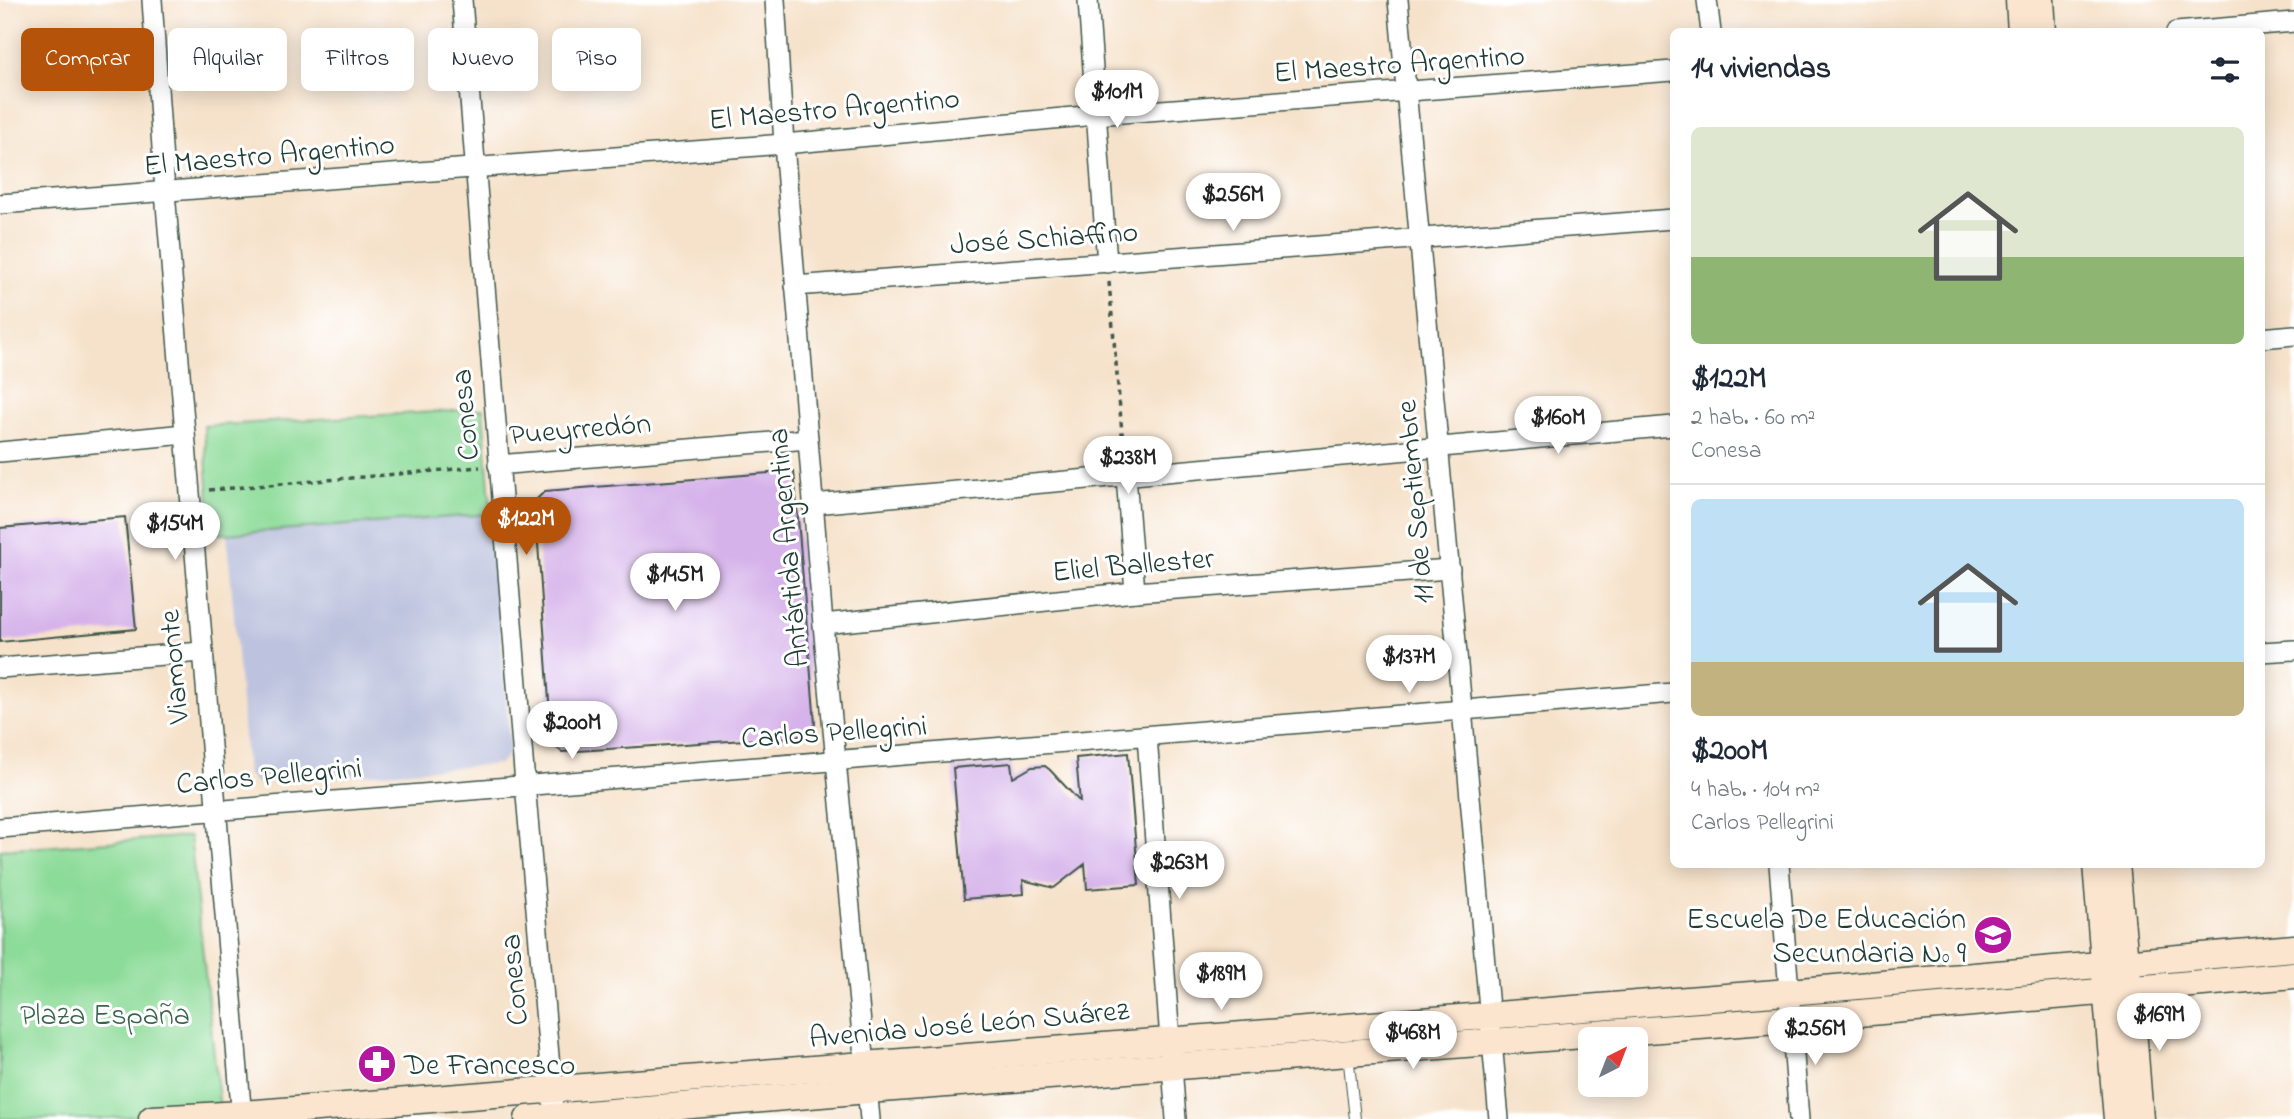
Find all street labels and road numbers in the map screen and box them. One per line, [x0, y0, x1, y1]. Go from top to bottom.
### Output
street label: El Maestro Argentino [1272, 35, 1526, 97]
street label: El Maestro Argentino [707, 78, 962, 144]
street label: El Maestro Argentino [142, 124, 397, 190]
street label: José Schiaffino [949, 211, 1140, 269]
street label: Conesa [441, 367, 493, 462]
street label: 11 de Septiembre [1386, 398, 1448, 605]
street label: Pueyrredón [508, 403, 653, 459]
street label: Antártida Argentina [758, 426, 822, 669]
street label: Eliel Ballester [1050, 538, 1217, 596]
street label: Viamonte [149, 607, 203, 727]
street label: Carlos Pellegrini [740, 706, 929, 762]
street label: Carlos Pellegrini [175, 748, 364, 808]
street label: Conesa [490, 932, 542, 1027]
street label: Avenida José León Suárez [808, 990, 1131, 1062]

